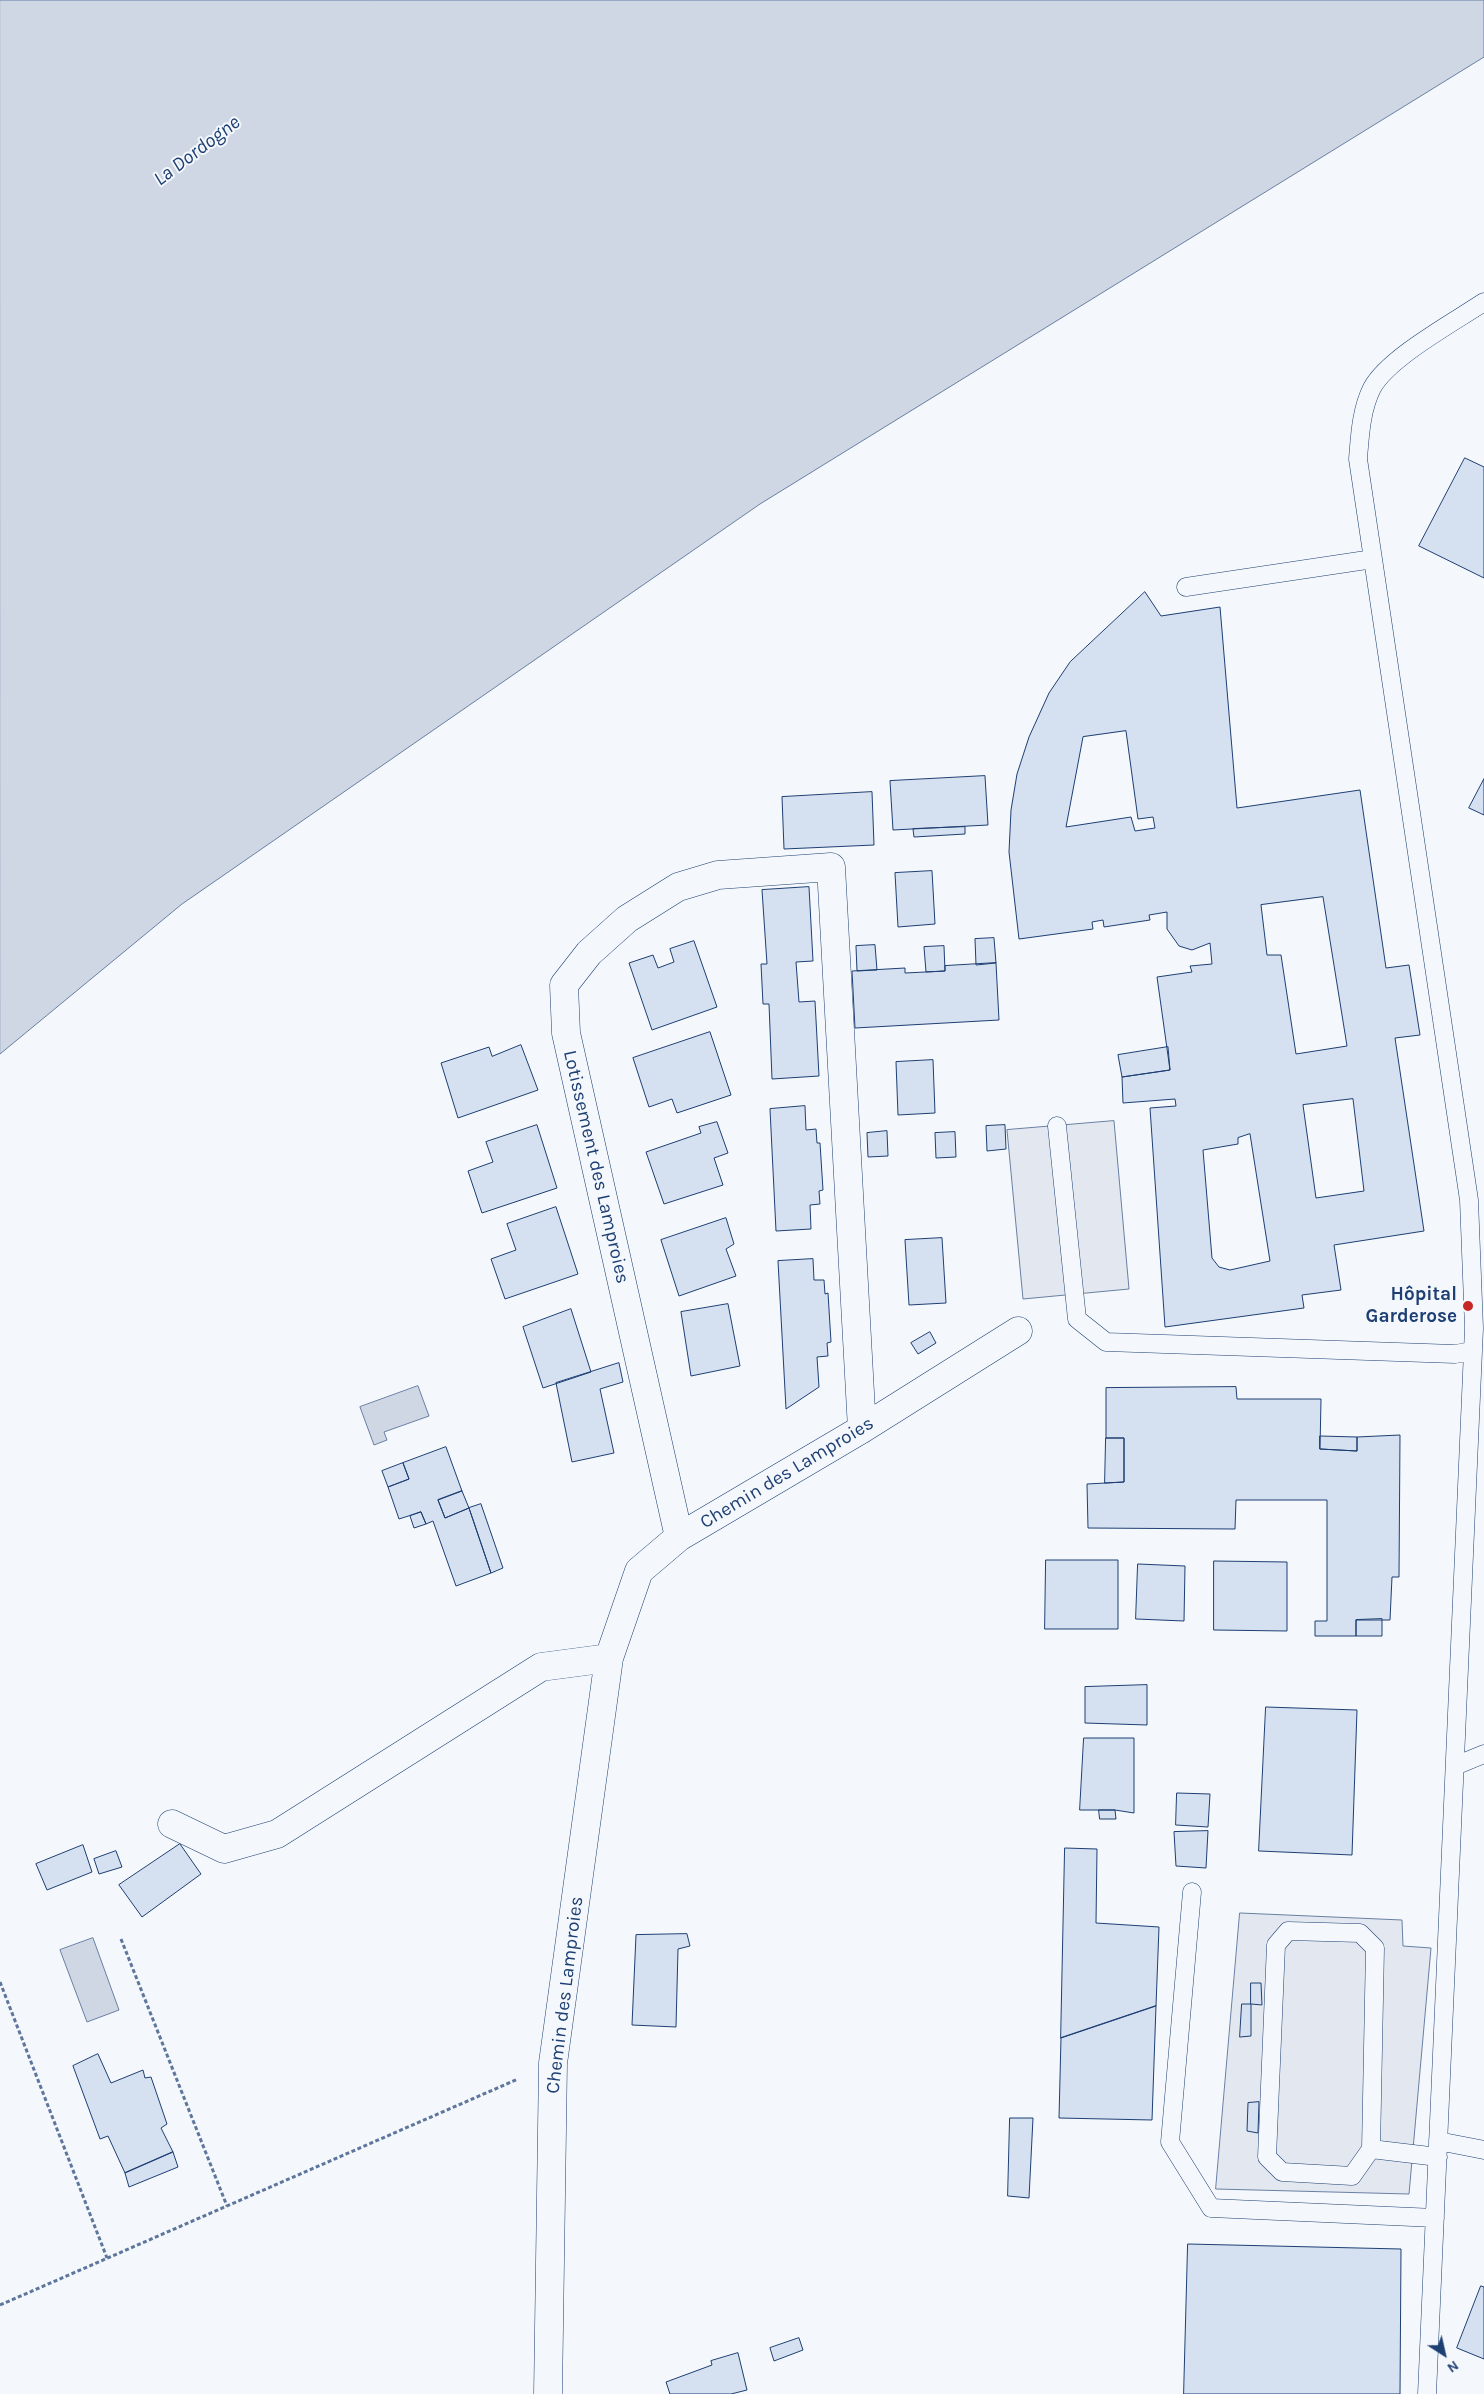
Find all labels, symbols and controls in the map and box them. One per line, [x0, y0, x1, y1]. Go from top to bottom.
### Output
water label: La Dordogne [149, 111, 245, 191]
street label: Lotissement des Lamproies [558, 1048, 634, 1286]
place label: Hôpital Garderose [1366, 1284, 1457, 1328]
marker: Hôpital Garderose [1461, 1299, 1475, 1313]
street label: Chemin des Lamproies [696, 1412, 878, 1534]
street label: Chemin des Lamproies [542, 1895, 588, 2095]
north arrow [1419, 2329, 1469, 2379]
text: N [1444, 2357, 1462, 2377]

